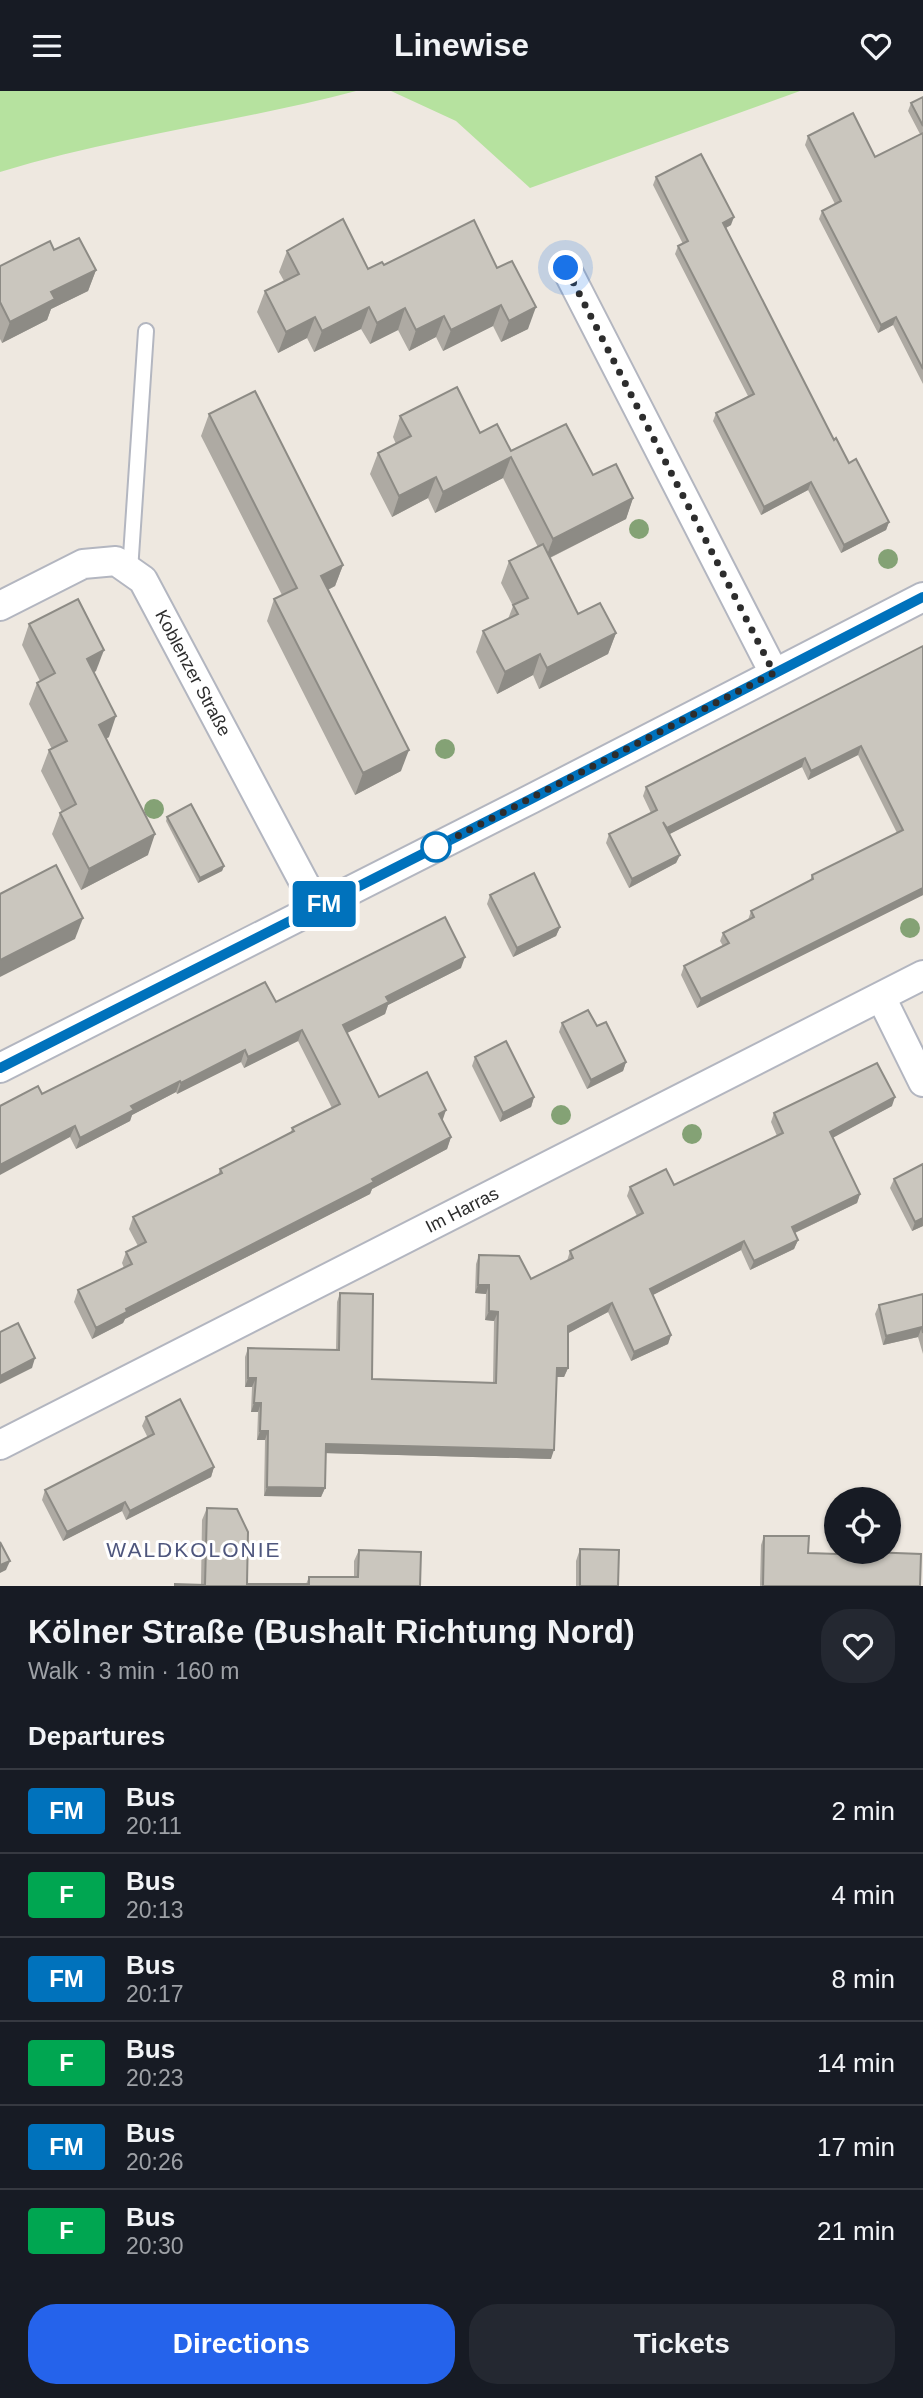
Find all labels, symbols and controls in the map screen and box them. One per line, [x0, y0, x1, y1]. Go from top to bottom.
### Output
icon: menu [28, 27, 66, 65]
text: Linewise [394, 27, 529, 63]
icon: heart [857, 27, 895, 65]
your location [548, 250, 583, 285]
street label: Koblenzer Straße [151, 606, 235, 740]
unlabelled marker [421, 832, 451, 862]
line badge: FM [292, 881, 356, 927]
text: FM [307, 890, 341, 917]
street label: Im Harras [422, 1183, 502, 1237]
map controls [824, 1487, 901, 1564]
button: locate [824, 1487, 901, 1564]
district label: WALDKOLONIE [106, 1538, 282, 1561]
button: heart [821, 1609, 895, 1683]
text: Kölner Straße (Bushalt Richtung Nord) [28, 1613, 635, 1650]
text: Walk · 3 min · 160 m [28, 1658, 239, 1684]
text: Departures [28, 1721, 165, 1751]
text: Bus [126, 1782, 175, 1812]
text: 2 min [831, 1796, 895, 1826]
text: FM [49, 1797, 84, 1824]
text: 20:11 [126, 1813, 182, 1839]
text: Bus [126, 1866, 175, 1896]
text: 4 min [831, 1880, 895, 1910]
text: F [59, 1881, 74, 1908]
text: 20:13 [126, 1897, 184, 1923]
text: Bus [126, 1950, 175, 1980]
text: 8 min [831, 1964, 895, 1994]
text: FM [49, 1965, 84, 1992]
text: 20:17 [126, 1981, 184, 2007]
text: Bus [126, 2034, 175, 2064]
text: 14 min [817, 2048, 895, 2078]
text: F [59, 2049, 74, 2076]
text: 20:23 [126, 2065, 184, 2091]
text: Bus [126, 2118, 175, 2148]
text: 17 min [817, 2132, 895, 2162]
text: FM [49, 2133, 84, 2160]
text: 20:26 [126, 2149, 184, 2175]
text: Bus [126, 2202, 175, 2232]
text: 21 min [817, 2216, 895, 2246]
text: F [59, 2217, 74, 2244]
text: 20:30 [126, 2233, 184, 2259]
button: Directions [28, 2304, 455, 2384]
button: Tickets [469, 2304, 895, 2384]

